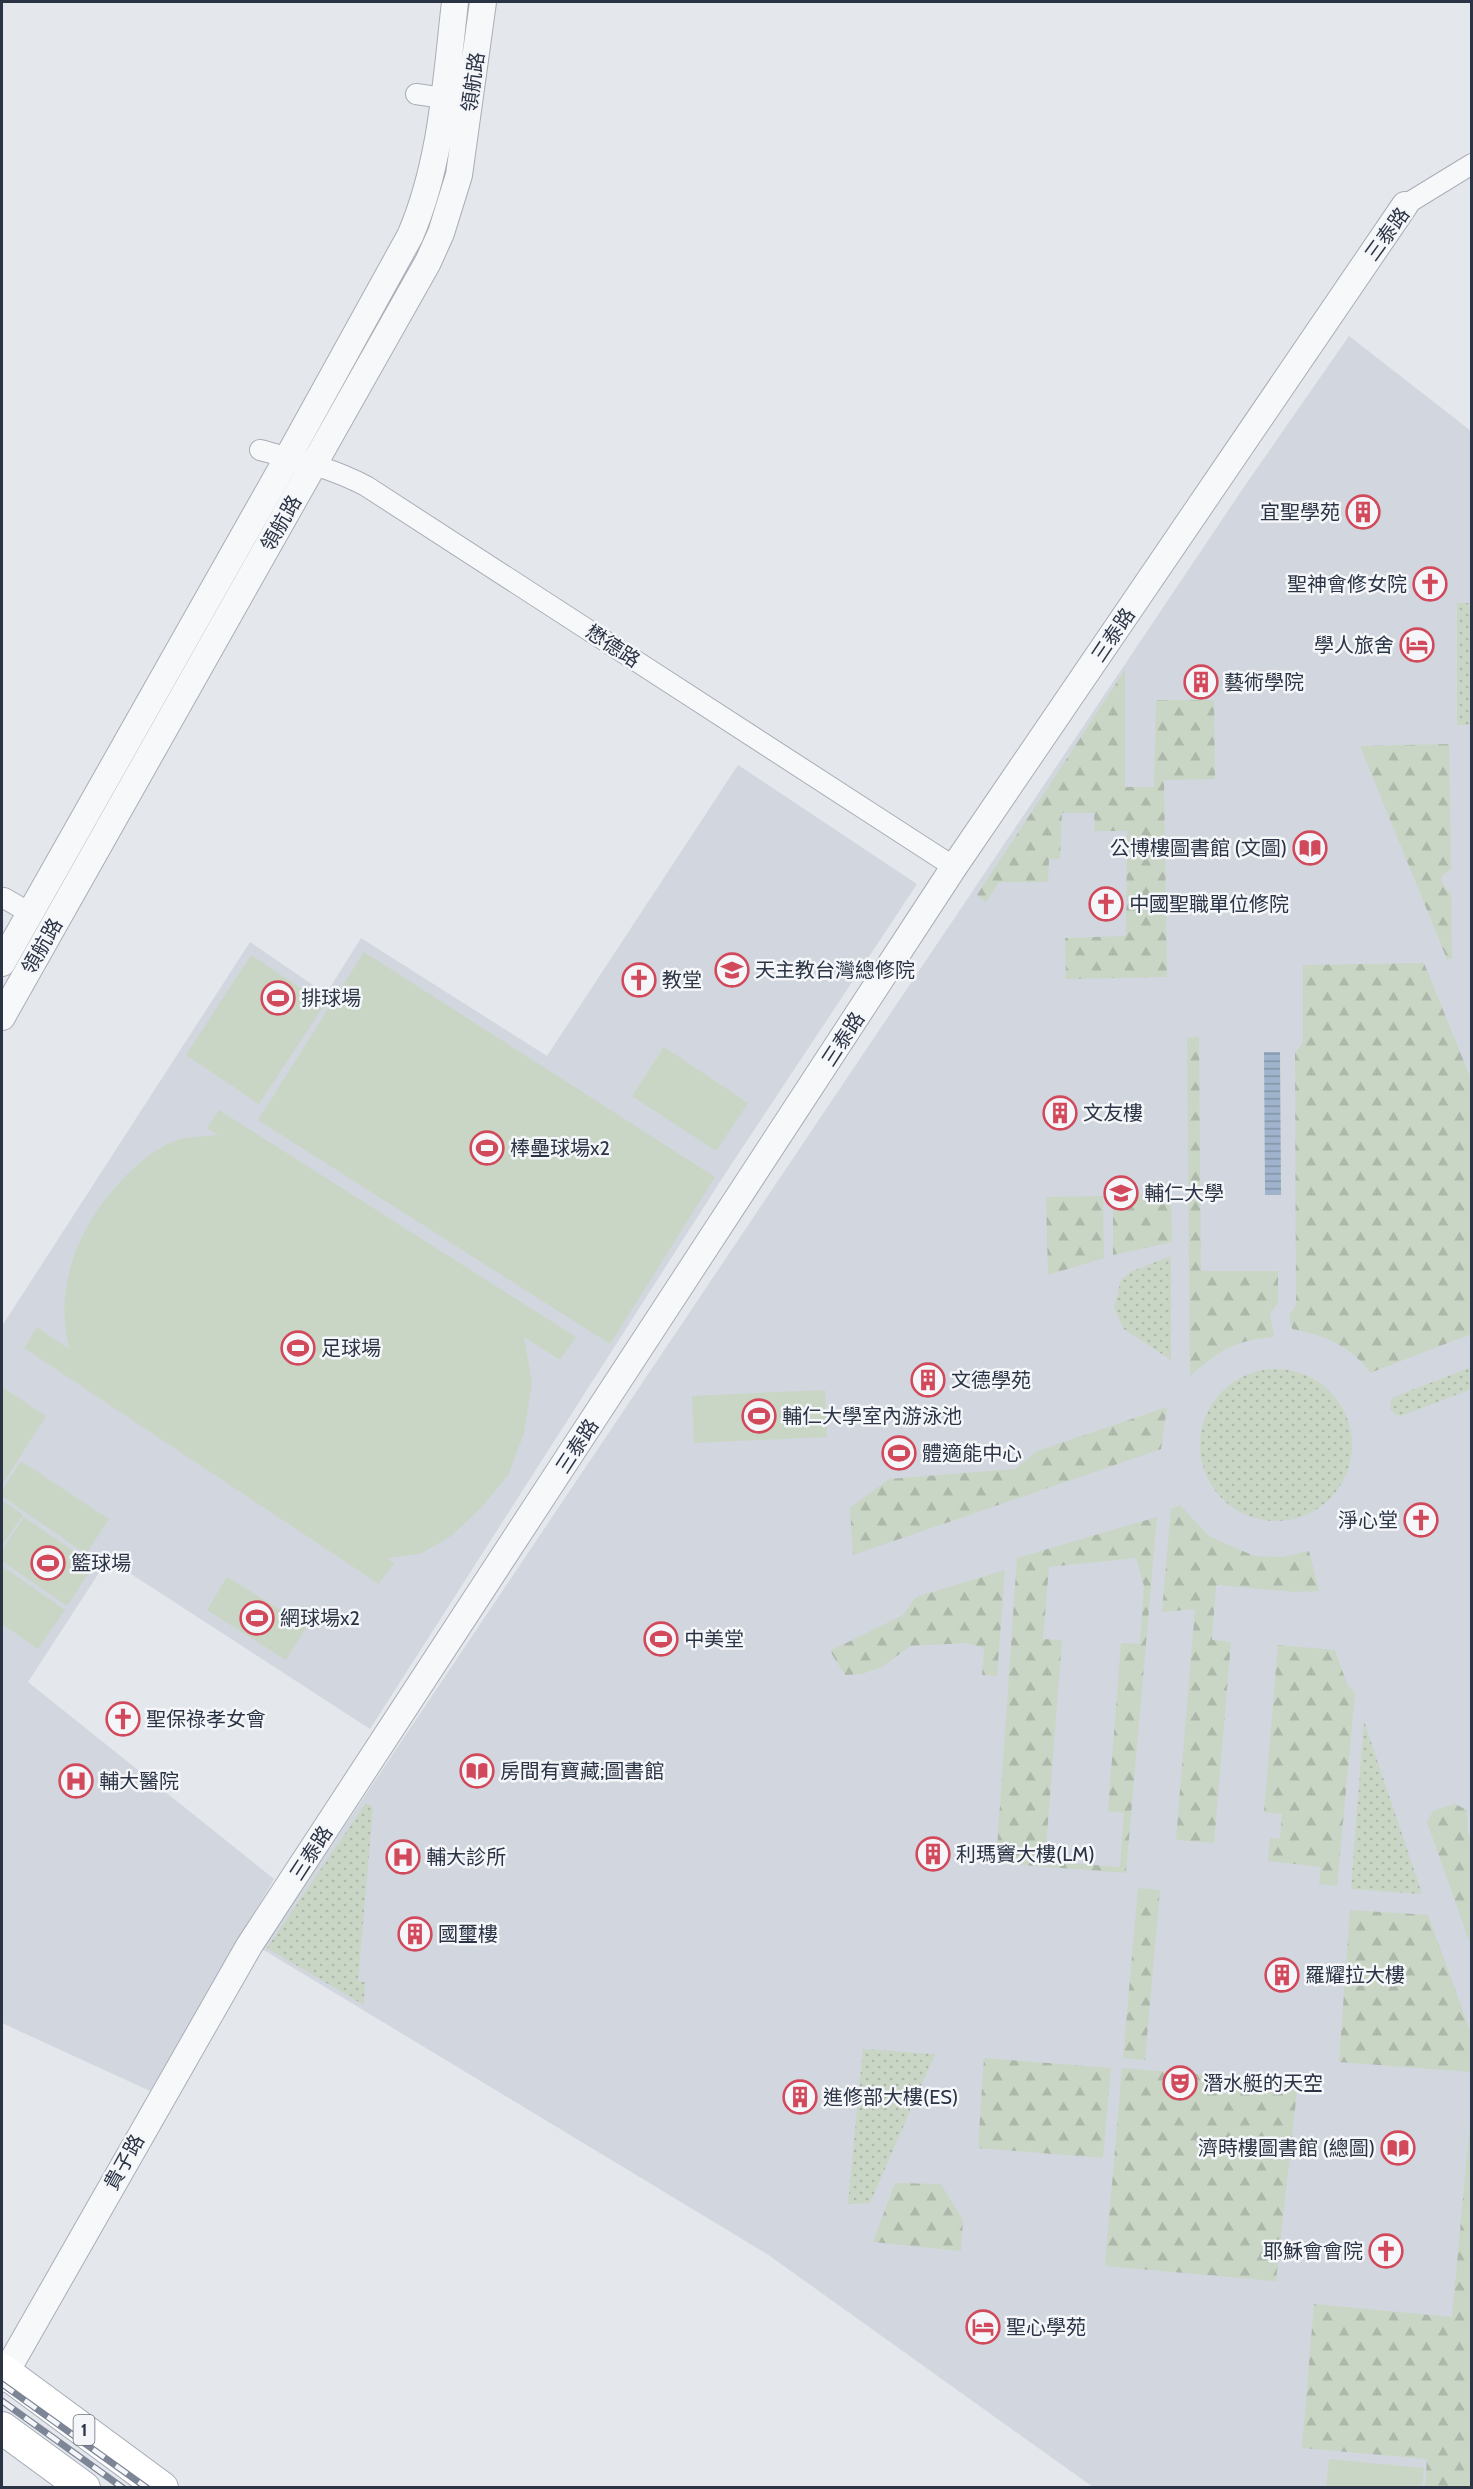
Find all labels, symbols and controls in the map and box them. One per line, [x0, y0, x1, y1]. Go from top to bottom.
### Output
street label: 領航路 [457, 51, 489, 113]
street label: 三泰路 [1360, 203, 1414, 265]
street label: 領航路 [256, 491, 306, 555]
building icon: 宜聖學苑 [1345, 494, 1381, 530]
place label: 宜聖學苑 [1260, 500, 1340, 524]
church icon: 聖神會修女院 [1412, 566, 1448, 602]
place label: 聖神會修女院 [1287, 572, 1407, 596]
street label: 三泰路 [1086, 603, 1140, 667]
street label: 懋德路 [581, 620, 645, 672]
hotel icon: 學人旅舍 [1399, 627, 1435, 663]
place label: 學人旅舍 [1314, 633, 1394, 657]
building icon: 藝術學院 [1183, 664, 1219, 700]
place label: 藝術學院 [1224, 670, 1304, 694]
library icon: 公博樓圖書館 (文圖) [1292, 830, 1328, 866]
place label: 公博樓圖書館 (文圖) [1110, 836, 1287, 860]
church icon: 中國聖職單位修院 [1088, 886, 1124, 922]
place label: 中國聖職單位修院 [1129, 892, 1289, 916]
street label: 領航路 [17, 914, 67, 978]
school or university icon: 天主教台灣總修院 [714, 952, 750, 988]
place label: 天主教台灣總修院 [755, 958, 915, 982]
church icon: 教堂 [621, 962, 657, 998]
place label: 教堂 [662, 968, 702, 992]
sports icon: 排球場 [260, 980, 296, 1016]
place label: 排球場 [301, 986, 361, 1010]
street label: 三泰路 [817, 1007, 869, 1071]
building icon: 文友樓 [1042, 1095, 1078, 1131]
place label: 文友樓 [1083, 1101, 1143, 1125]
sports icon: 棒壘球場x2 [469, 1130, 505, 1166]
place label: 棒壘球場x2 [510, 1136, 610, 1160]
school or university icon: 輔仁大學 [1103, 1175, 1139, 1211]
place label: 輔仁大學 [1144, 1181, 1224, 1205]
sports icon: 足球場 [280, 1330, 316, 1366]
place label: 足球場 [321, 1336, 381, 1360]
building icon: 文德學苑 [910, 1362, 946, 1398]
place label: 文德學苑 [951, 1368, 1031, 1392]
sports icon: 輔仁大學室內游泳池 [741, 1398, 777, 1434]
place label: 輔仁大學室內游泳池 [782, 1404, 962, 1428]
street label: 三泰路 [551, 1414, 603, 1478]
sports icon: 體適能中心 [881, 1435, 917, 1471]
place label: 體適能中心 [922, 1441, 1022, 1465]
church icon: 淨心堂 [1403, 1502, 1439, 1538]
place label: 淨心堂 [1338, 1508, 1398, 1532]
sports icon: 籃球場 [30, 1545, 66, 1581]
place label: 籃球場 [71, 1551, 131, 1575]
sports icon: 網球場x2 [239, 1600, 275, 1636]
place label: 網球場x2 [280, 1606, 360, 1630]
sports icon: 中美堂 [643, 1621, 679, 1657]
place label: 中美堂 [684, 1627, 744, 1651]
church icon: 聖保祿孝女會 [105, 1701, 141, 1737]
place label: 聖保祿孝女會 [146, 1707, 266, 1731]
library icon: 房間有寶藏;圖書館 [459, 1753, 495, 1789]
place label: 房間有寶藏;圖書館 [500, 1759, 664, 1783]
hospital icon: 輔大醫院 [58, 1763, 94, 1799]
place label: 輔大醫院 [99, 1769, 179, 1793]
street label: 三泰路 [285, 1821, 337, 1885]
building icon: 利瑪竇大樓(LM) [915, 1836, 951, 1872]
hospital icon: 輔大診所 [385, 1839, 421, 1875]
place label: 利瑪竇大樓(LM) [956, 1842, 1095, 1866]
place label: 輔大診所 [426, 1845, 506, 1869]
building icon: 國璽樓 [397, 1916, 433, 1952]
place label: 國璽樓 [438, 1922, 498, 1946]
building icon: 羅耀拉大樓 [1264, 1957, 1300, 1993]
place label: 羅耀拉大樓 [1305, 1963, 1405, 1987]
theatre icon: 潛水艇的天空 [1162, 2065, 1198, 2101]
place label: 潛水艇的天空 [1203, 2071, 1323, 2095]
building icon: 進修部大樓(ES) [782, 2079, 818, 2115]
place label: 進修部大樓(ES) [823, 2085, 958, 2109]
street label: 貴子路 [99, 2130, 149, 2194]
library icon: 濟時樓圖書館 (總圖) [1380, 2130, 1416, 2166]
place label: 濟時樓圖書館 (總圖) [1198, 2136, 1375, 2160]
church icon: 耶穌會會院 [1368, 2233, 1404, 2269]
place label: 耶穌會會院 [1263, 2239, 1363, 2263]
hotel icon: 聖心學苑 [965, 2309, 1001, 2345]
place label: 聖心學苑 [1006, 2315, 1086, 2339]
road number: 1 [74, 2415, 94, 2445]

